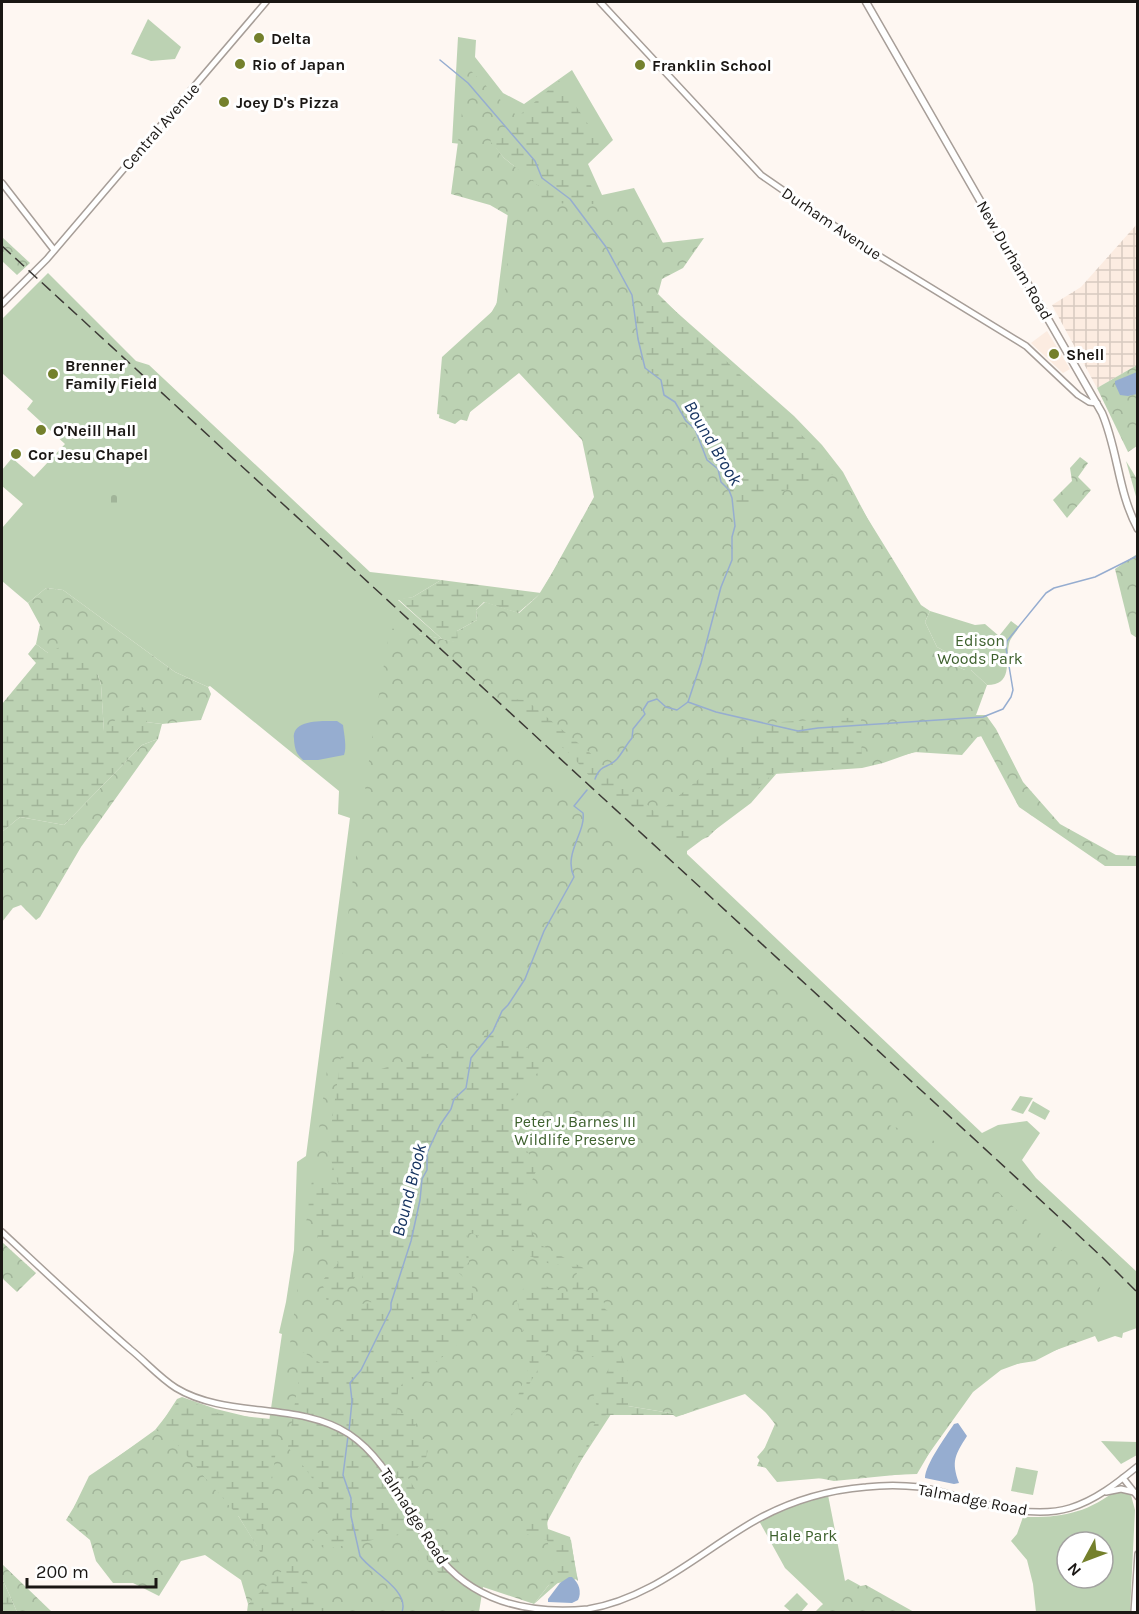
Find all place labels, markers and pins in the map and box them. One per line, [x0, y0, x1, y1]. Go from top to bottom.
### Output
place label: Delta [271, 29, 311, 48]
marker: Delta [252, 31, 266, 45]
place label: Rio of Japan [252, 55, 345, 74]
place label: Franklin School [652, 56, 772, 75]
marker: Rio of Japan [233, 57, 247, 71]
marker: Franklin School [633, 58, 647, 72]
place label: Joey D's Pizza [236, 93, 339, 112]
marker: Joey D's Pizza [217, 95, 231, 109]
place label: Shell [1066, 345, 1104, 364]
marker: Shell [1047, 347, 1061, 361]
place label: Brenner Family Field [65, 356, 157, 393]
marker: Brenner Family Field [46, 367, 60, 381]
place label: O'Neill Hall [53, 421, 136, 440]
marker: O'Neill Hall [34, 423, 48, 437]
place label: Cor Jesu Chapel [28, 445, 148, 464]
marker: Cor Jesu Chapel [9, 447, 23, 461]

